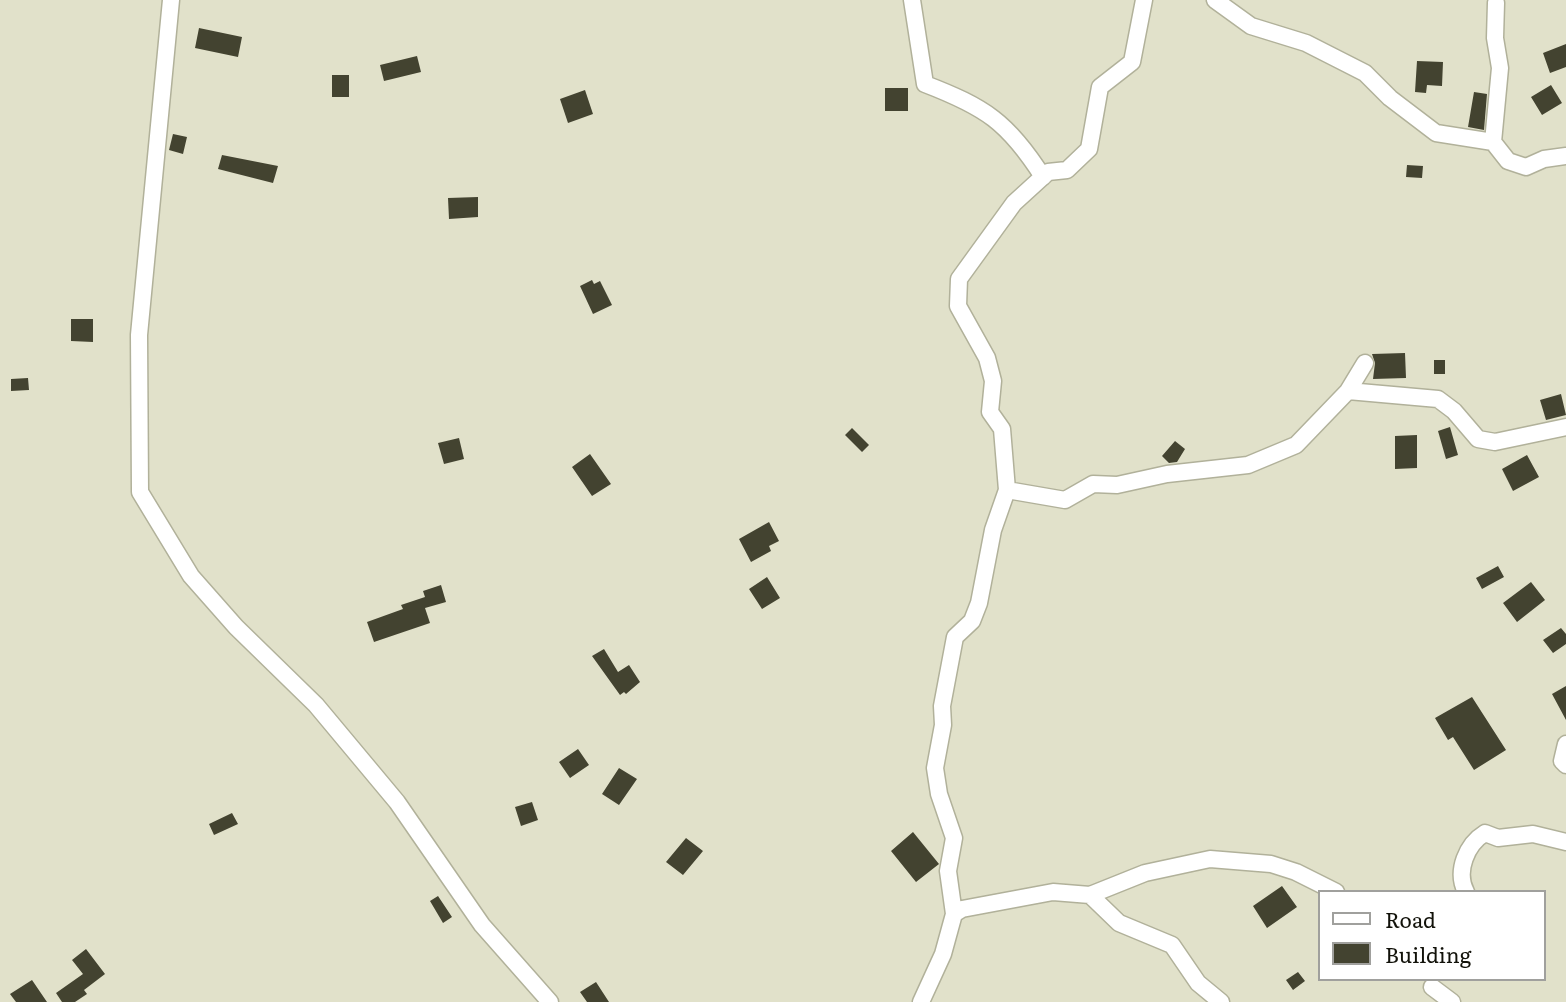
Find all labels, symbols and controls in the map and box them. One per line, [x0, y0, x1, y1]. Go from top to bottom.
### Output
legend [1318, 890, 1545, 981]
text: Road [1385, 903, 1436, 934]
text: Building [1385, 938, 1471, 969]

